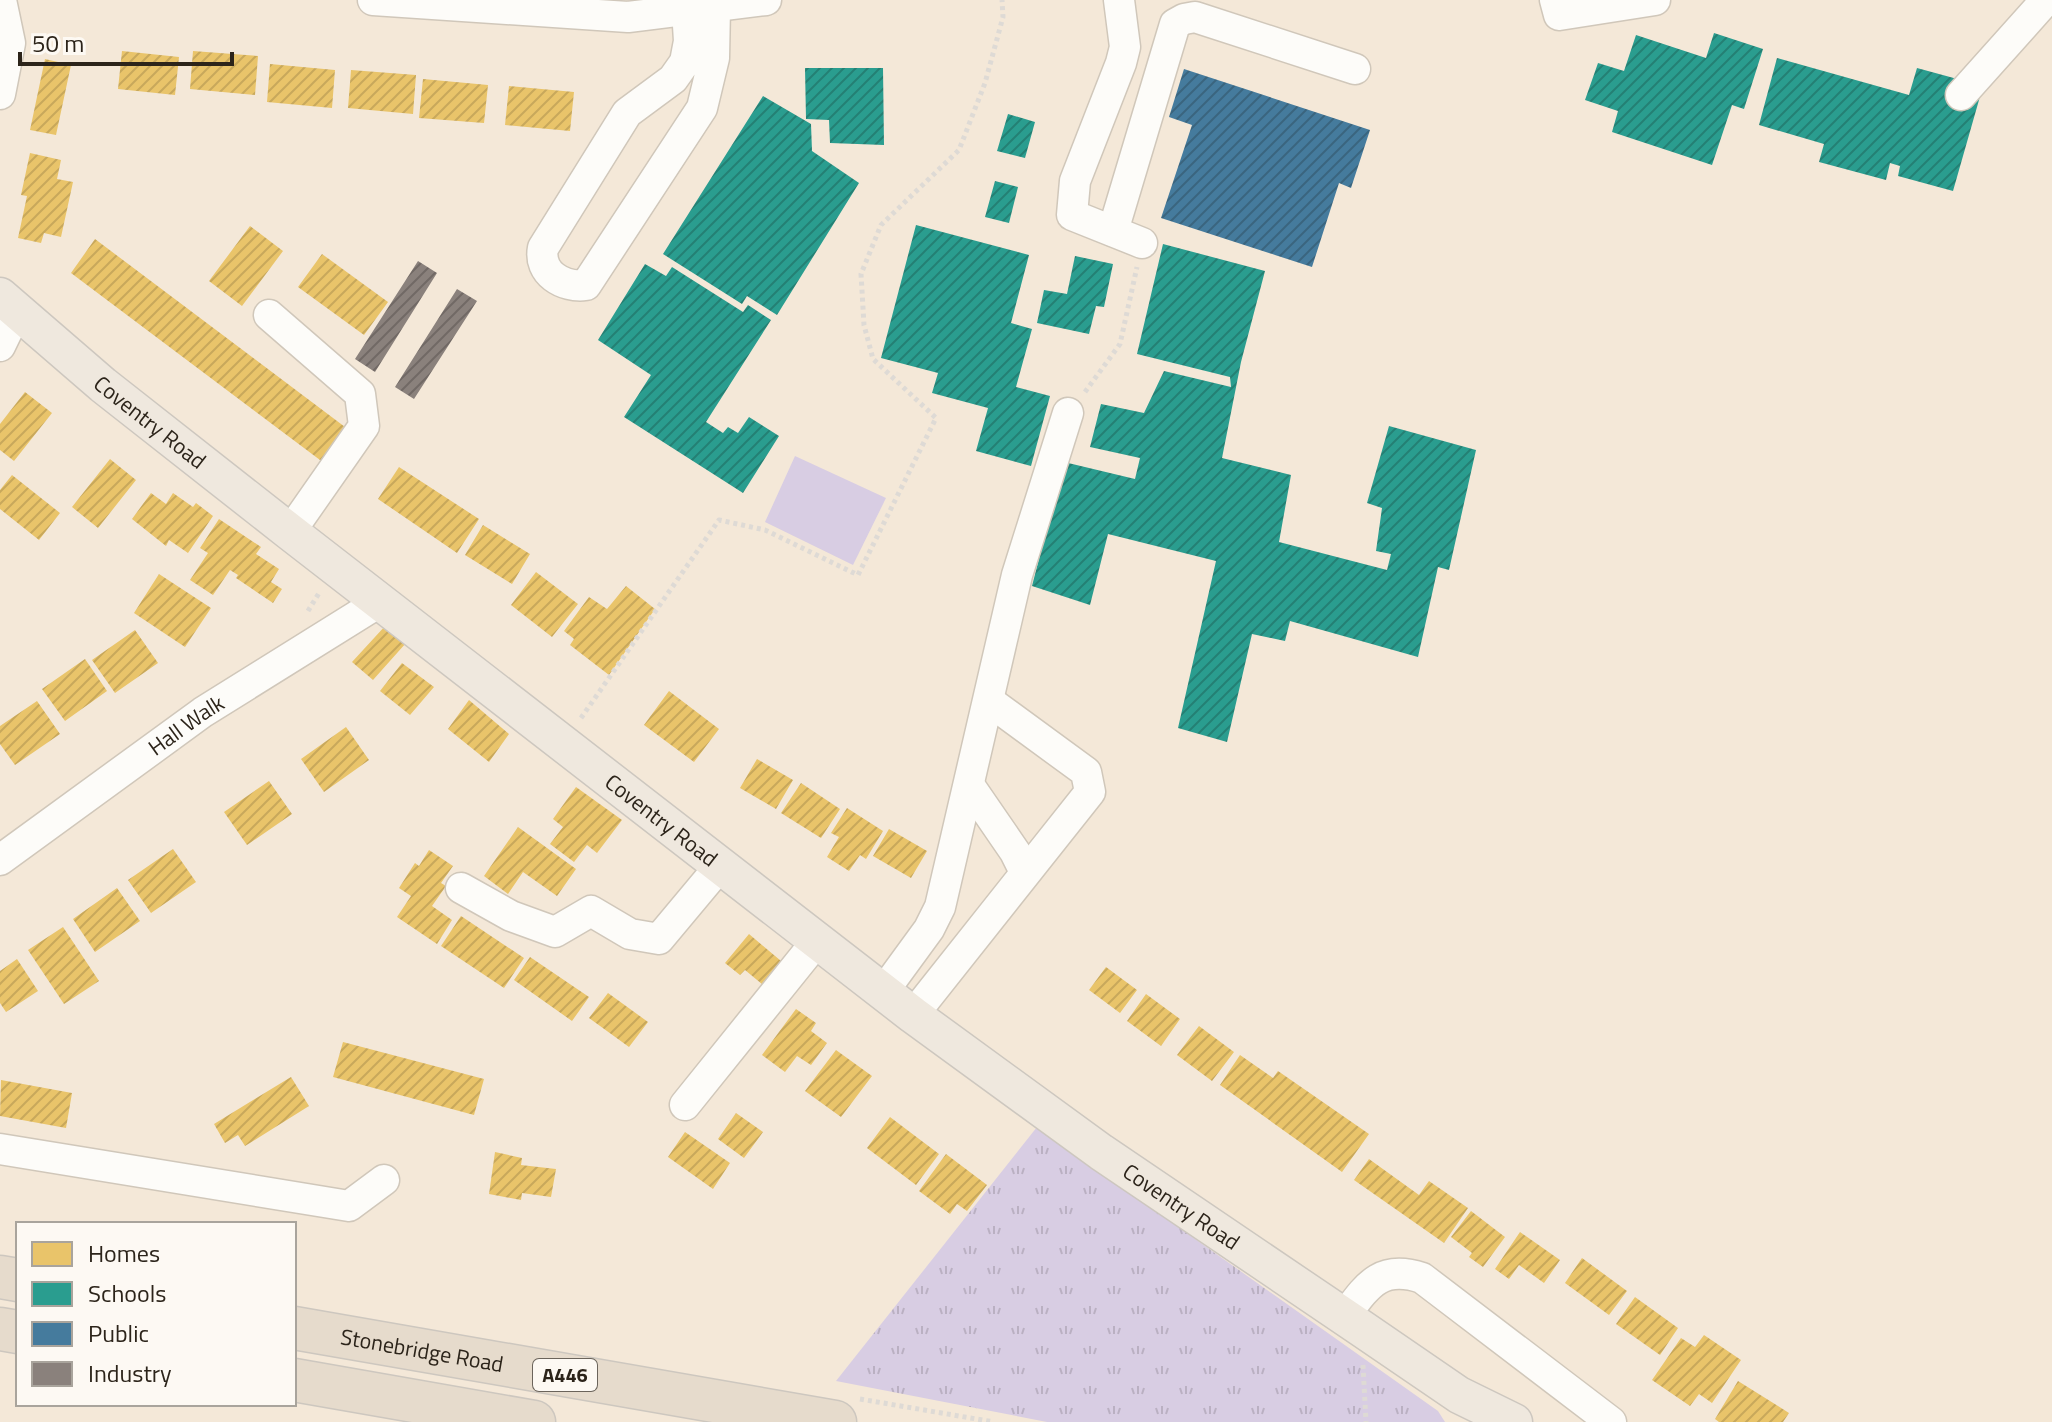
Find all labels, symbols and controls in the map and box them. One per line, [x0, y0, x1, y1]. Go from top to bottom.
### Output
scale bar [20, 16, 232, 66]
text: 50 m [32, 25, 84, 61]
street label: Coventry Road [86, 367, 214, 477]
street label: Hall Walk [141, 686, 231, 764]
street label: Coventry Road [598, 765, 725, 875]
street label: Coventry Road [1116, 1155, 1247, 1258]
legend [16, 1222, 296, 1406]
text: Homes [88, 1235, 160, 1271]
text: Schools [88, 1275, 166, 1311]
text: Public [88, 1315, 149, 1351]
street label: Stonebridge Road [338, 1319, 506, 1381]
text: Industry [88, 1355, 172, 1391]
road number: A446 [533, 1359, 597, 1391]

